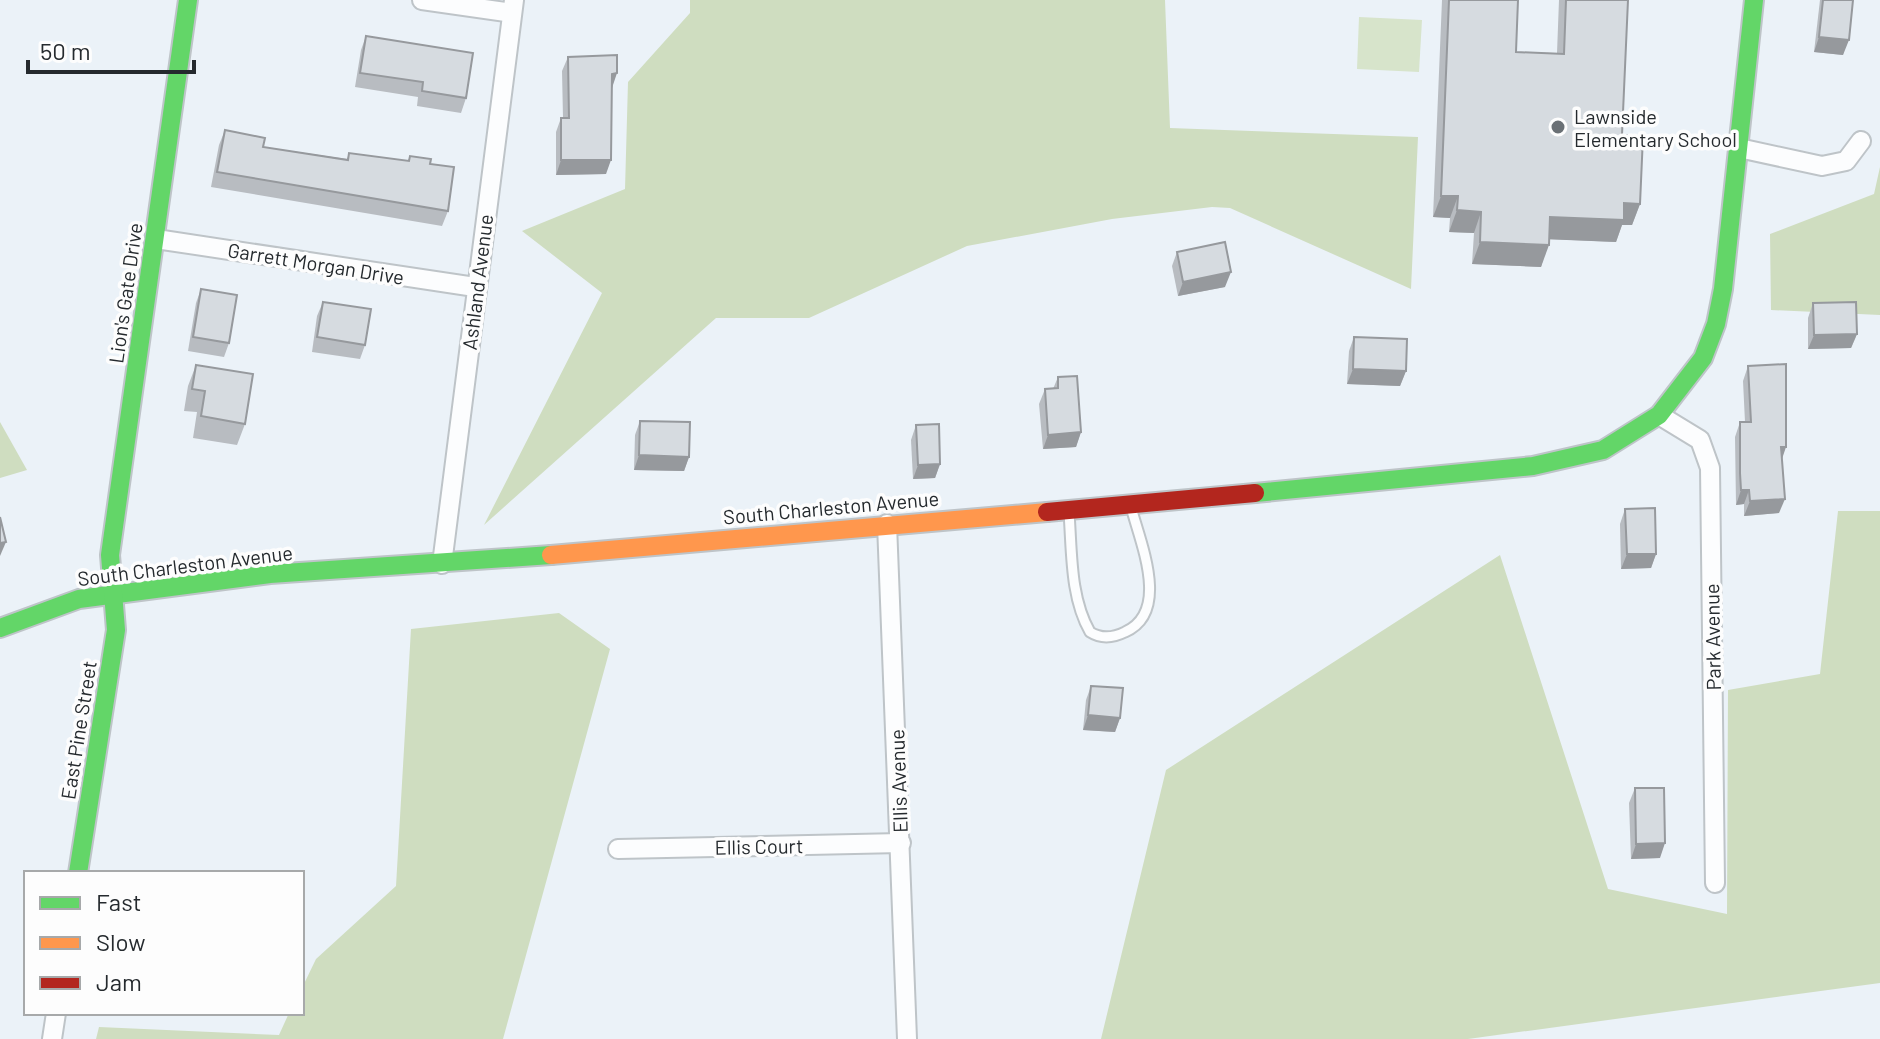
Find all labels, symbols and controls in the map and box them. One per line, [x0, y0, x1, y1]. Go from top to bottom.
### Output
scale bar [28, 24, 194, 74]
text: 50 m [40, 36, 91, 65]
place label: Lawnside Elementary School [1574, 104, 1737, 151]
marker: Lawnside Elementary School [1549, 118, 1567, 136]
street label: Ashland Avenue [457, 213, 497, 351]
street label: Lion's Gate Drive [103, 221, 147, 365]
street label: Garrett Morgan Drive [226, 237, 406, 289]
street label: South Charleston Avenue [722, 486, 940, 528]
street label: South Charleston Avenue [76, 540, 294, 590]
street label: Park Avenue [1699, 583, 1725, 691]
street label: East Pine Street [55, 659, 101, 801]
street label: Ellis Avenue [884, 729, 912, 833]
street label: Ellis Court [714, 833, 804, 859]
legend [24, 871, 304, 1015]
text: Fast [96, 887, 141, 916]
text: Slow [96, 927, 145, 956]
text: Jam [96, 967, 142, 996]

